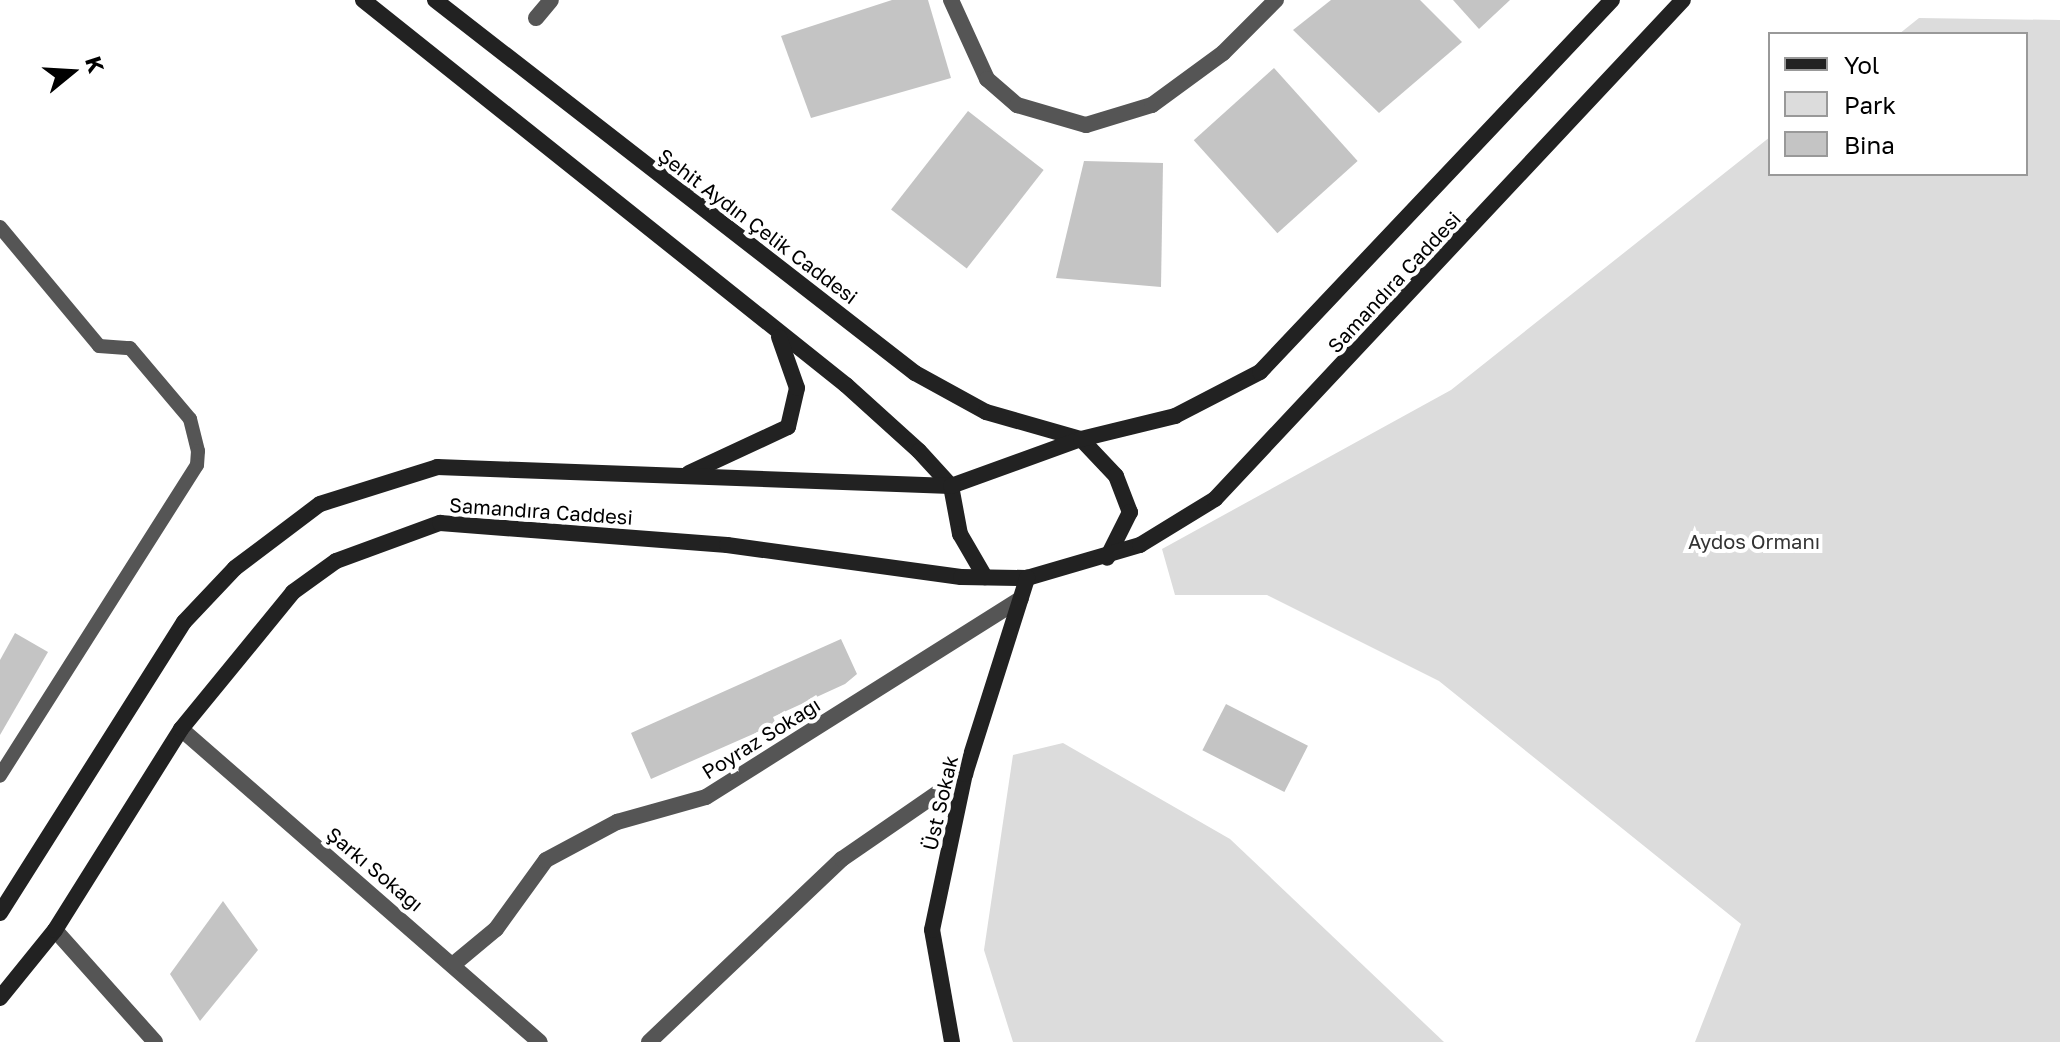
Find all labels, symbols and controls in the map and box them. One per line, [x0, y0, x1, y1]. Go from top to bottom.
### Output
north arrow [32, 32, 112, 112]
legend [1768, 32, 2028, 176]
text: Yol [1844, 50, 1880, 79]
text: K [80, 53, 111, 76]
text: Park [1844, 90, 1896, 119]
text: Bina [1844, 130, 1895, 159]
street label: Şehit Aydın Çelik Caddesi [654, 143, 862, 309]
street label: Samandıra Caddesi [1322, 207, 1466, 357]
street label: Samandıra Caddesi [448, 493, 634, 529]
park label: Aydos Ormanı [1688, 529, 1820, 553]
street label: Poyraz Sokağı [698, 692, 824, 784]
street label: Üst Sokak [917, 753, 963, 853]
street label: Şarkı Sokağı [322, 822, 428, 916]

